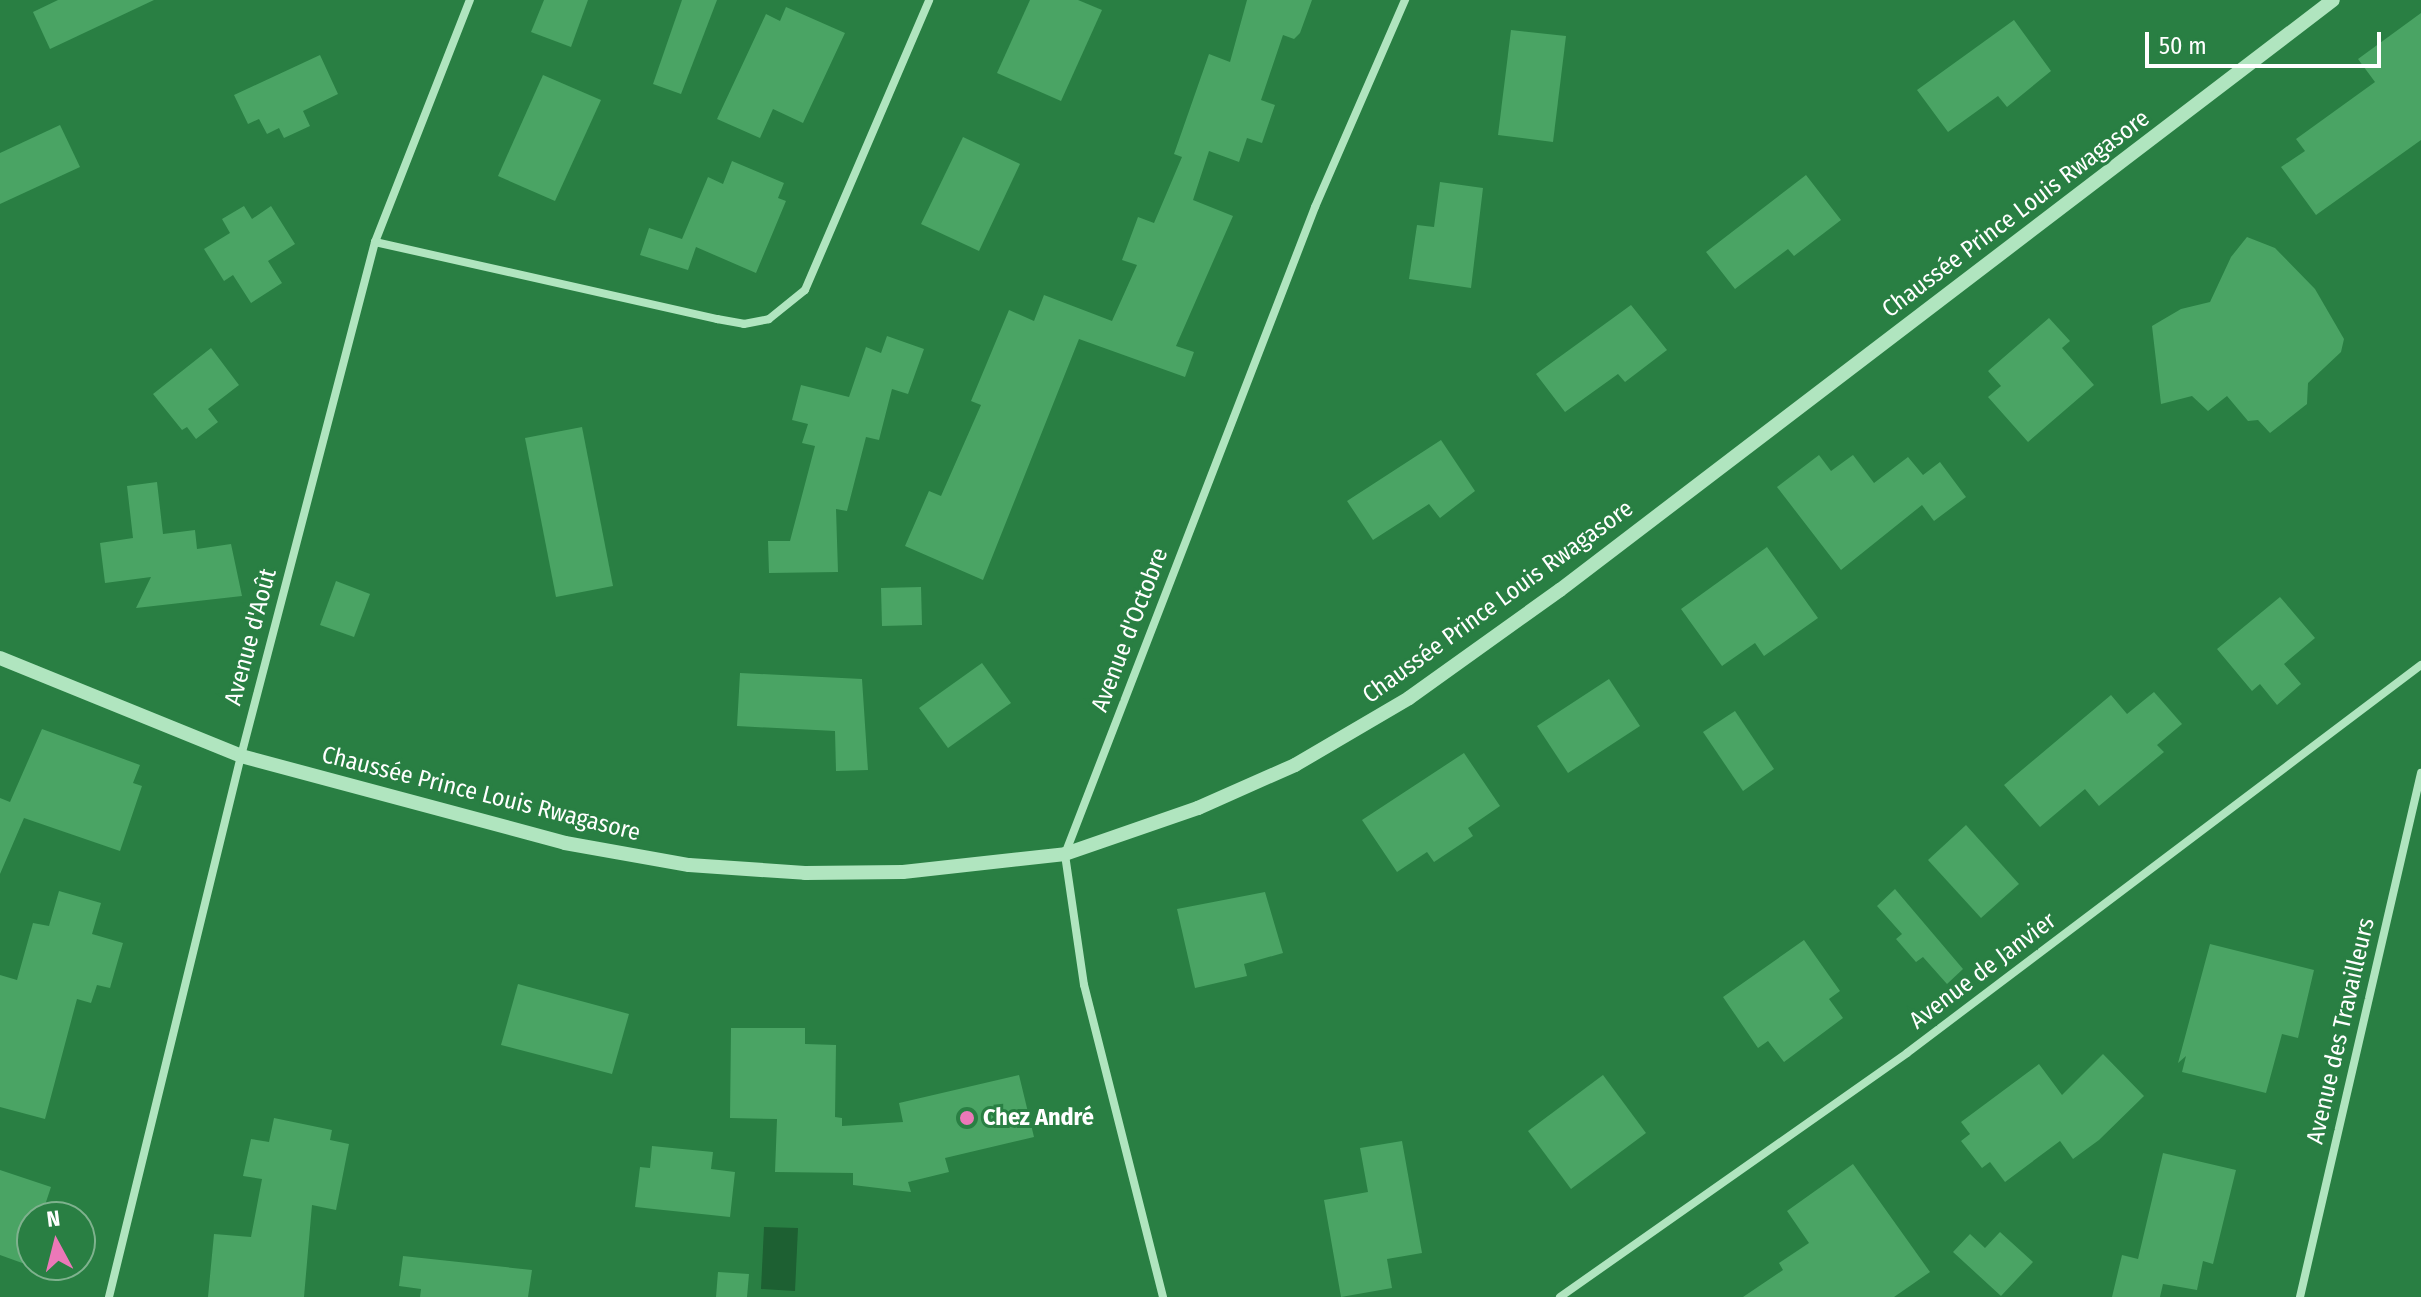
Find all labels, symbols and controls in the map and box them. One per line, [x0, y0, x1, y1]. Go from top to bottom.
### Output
scale bar [2149, 16, 2385, 66]
text: 50 m [2159, 32, 2207, 60]
street label: Chaussée Prince Louis Rwagasore [1877, 104, 2155, 324]
street label: Chaussée Prince Louis Rwagasore [1357, 494, 1639, 710]
street label: Avenue d'Octobre [1086, 544, 1174, 716]
street label: Avenue d'Août [219, 565, 283, 709]
street label: Chaussée Prince Louis Rwagasore [319, 740, 643, 848]
street label: Avenue de Janvier [1904, 907, 2062, 1035]
street label: Avenue des Travailleurs [2301, 915, 2381, 1147]
place label: Chez André [983, 1104, 1094, 1132]
marker: Chez André [958, 1109, 976, 1127]
north arrow [16, 1201, 96, 1281]
text: N [45, 1204, 61, 1233]

